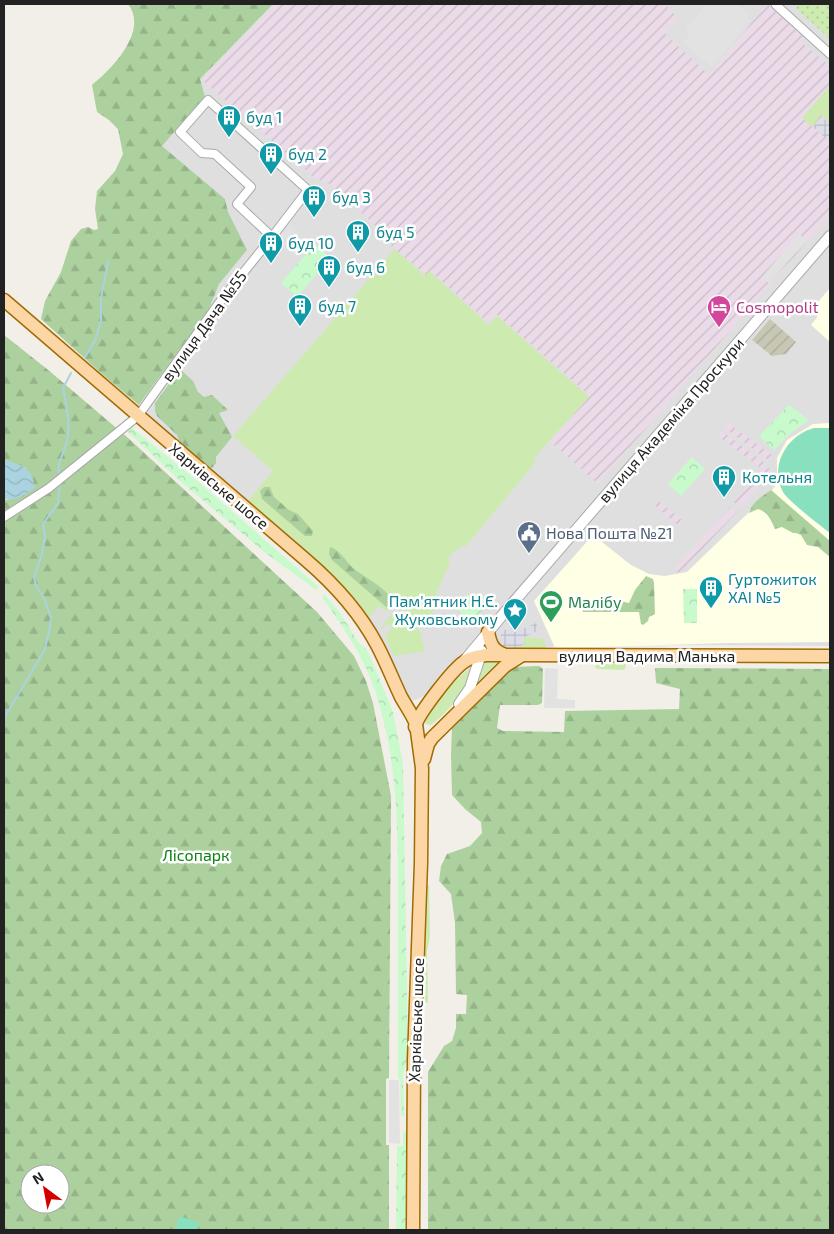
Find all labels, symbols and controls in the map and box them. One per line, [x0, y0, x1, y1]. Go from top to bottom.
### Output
building icon: буд 1 [216, 104, 242, 138]
place label: буд 1 [246, 107, 282, 127]
building icon: буд 2 [258, 141, 284, 175]
place label: буд 2 [288, 144, 327, 164]
building icon: буд 3 [301, 184, 327, 218]
place label: буд 3 [332, 187, 371, 207]
building icon: буд 5 [345, 219, 371, 253]
place label: буд 5 [376, 222, 414, 242]
building icon: буд 10 [258, 230, 284, 264]
place label: буд 10 [288, 233, 334, 253]
building icon: буд 6 [316, 254, 342, 288]
place label: буд 6 [346, 257, 385, 277]
street label: вулиця Дача №55 [157, 267, 251, 385]
building icon: буд 7 [287, 293, 313, 327]
hotel icon: Cosmopolit [706, 294, 732, 328]
place label: буд 7 [318, 296, 356, 316]
place label: Cosmopolit [736, 297, 819, 316]
street label: вулиця Академіка Проскури [594, 333, 748, 507]
street label: Харківське шосе [165, 438, 273, 533]
building icon: Котельня [711, 464, 737, 498]
place label: Котельня [742, 467, 812, 486]
public building icon: Нова Пошта №21 [516, 520, 542, 554]
place label: Нова Пошта №21 [546, 523, 673, 542]
place label: Гуртожиток ХАІ №5 [728, 569, 817, 606]
building icon: Гуртожиток ХАІ №5 [698, 575, 724, 609]
sports icon: Малібу [538, 589, 564, 623]
place label: Пам'ятник Н.Є. Жуковському [389, 591, 498, 629]
place label: Малібу [568, 592, 622, 612]
place icon: Пам'ятник Н.Є. Жуковському [502, 597, 528, 631]
street label: вулиця Вадима Манька [559, 646, 735, 666]
park label: Лісопарк [162, 845, 230, 864]
street label: Харківське шосе [404, 957, 427, 1083]
north arrow [20, 1164, 70, 1214]
text: N [29, 1168, 47, 1187]

